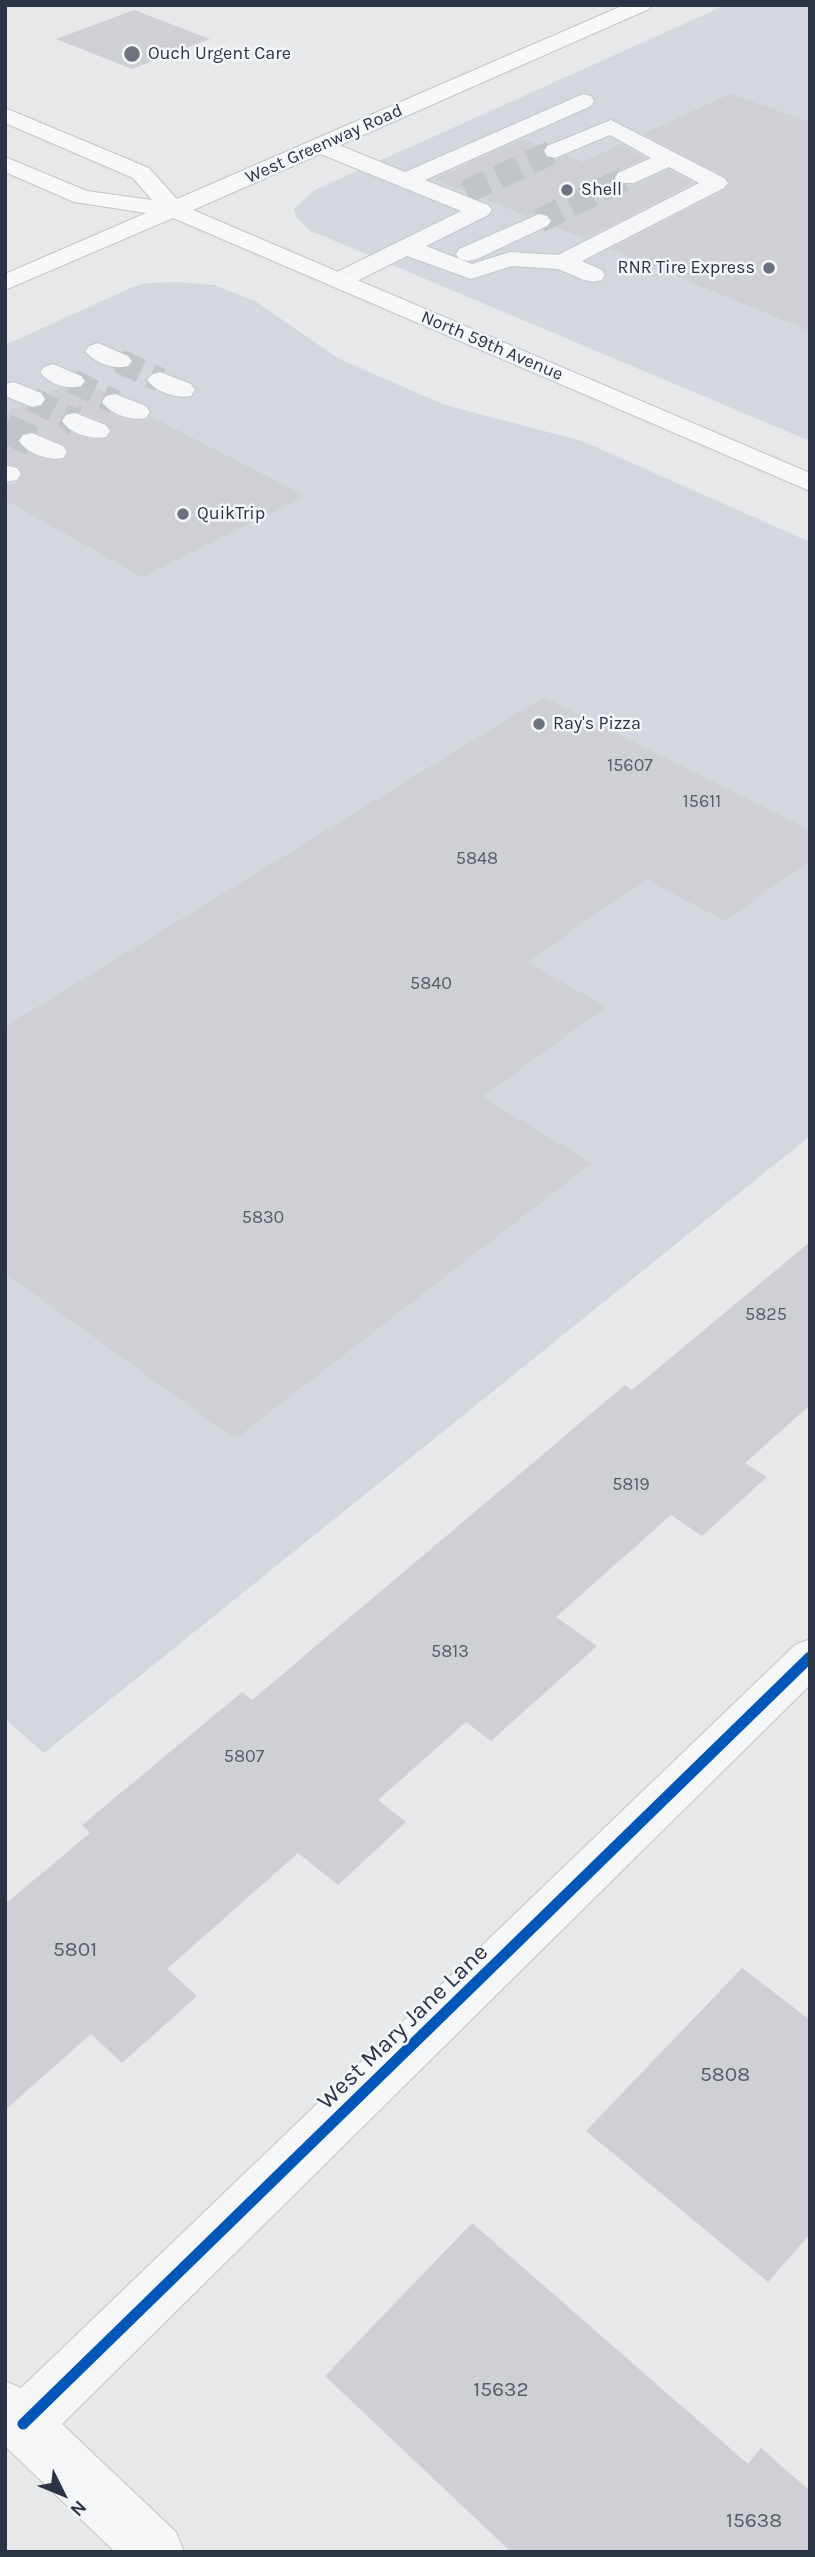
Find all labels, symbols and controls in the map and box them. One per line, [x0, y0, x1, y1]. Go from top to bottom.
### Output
place label: Ouch Urgent Care [148, 43, 291, 65]
marker: Ouch Urgent Care [122, 44, 142, 64]
street label: West Greenway Road [242, 100, 406, 188]
place label: Shell [581, 179, 622, 201]
marker: Shell [559, 182, 575, 198]
place label: RNR Tire Express [617, 257, 755, 279]
marker: RNR Tire Express [761, 260, 777, 276]
street label: North 59th Avenue [418, 306, 566, 386]
place label: QuikTrip [197, 503, 265, 525]
marker: QuikTrip [175, 506, 191, 522]
place label: Ray's Pizza [553, 713, 641, 735]
marker: Ray's Pizza [531, 716, 547, 732]
house number: 15607 [607, 755, 653, 777]
house number: 15611 [683, 791, 721, 813]
house number: 5848 [456, 848, 498, 870]
house number: 5840 [410, 973, 452, 995]
house number: 5830 [242, 1207, 284, 1229]
house number: 5825 [745, 1304, 787, 1326]
house number: 5819 [612, 1474, 650, 1496]
house number: 5813 [431, 1641, 469, 1663]
house number: 5807 [224, 1746, 264, 1768]
house number: 5801 [53, 1937, 97, 1963]
street label: West Mary Jane Lane [312, 1938, 494, 2116]
house number: 5808 [700, 2062, 750, 2088]
house number: 15632 [473, 2377, 529, 2403]
north arrow [28, 2459, 98, 2529]
text: N [66, 2496, 91, 2521]
house number: 15638 [726, 2508, 782, 2534]

